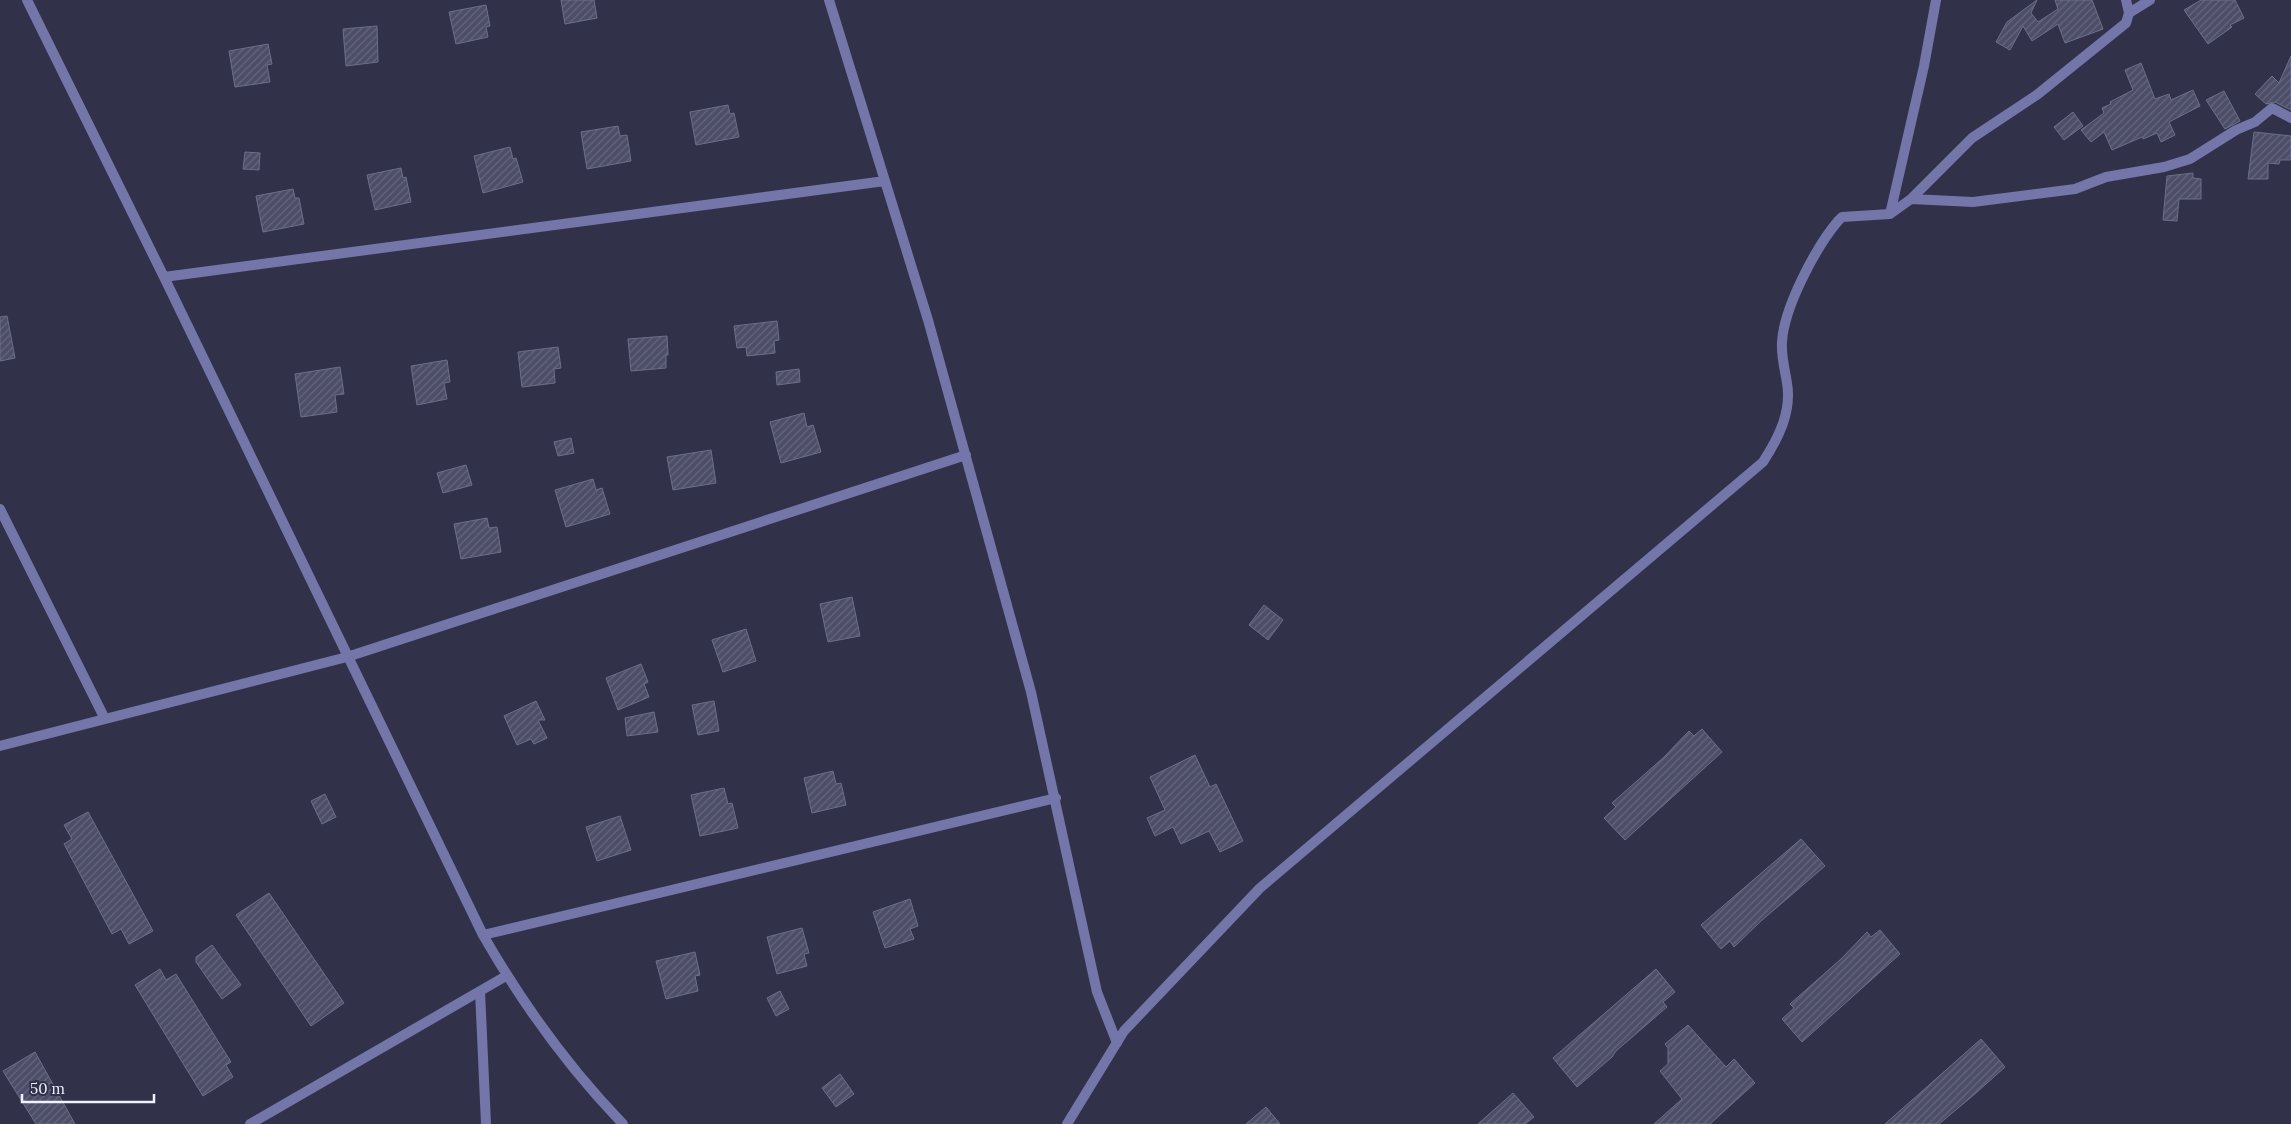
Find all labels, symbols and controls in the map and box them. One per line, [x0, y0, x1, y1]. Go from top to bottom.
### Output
scale bar [22, 1072, 155, 1104]
text: 50 m [30, 1079, 65, 1098]

